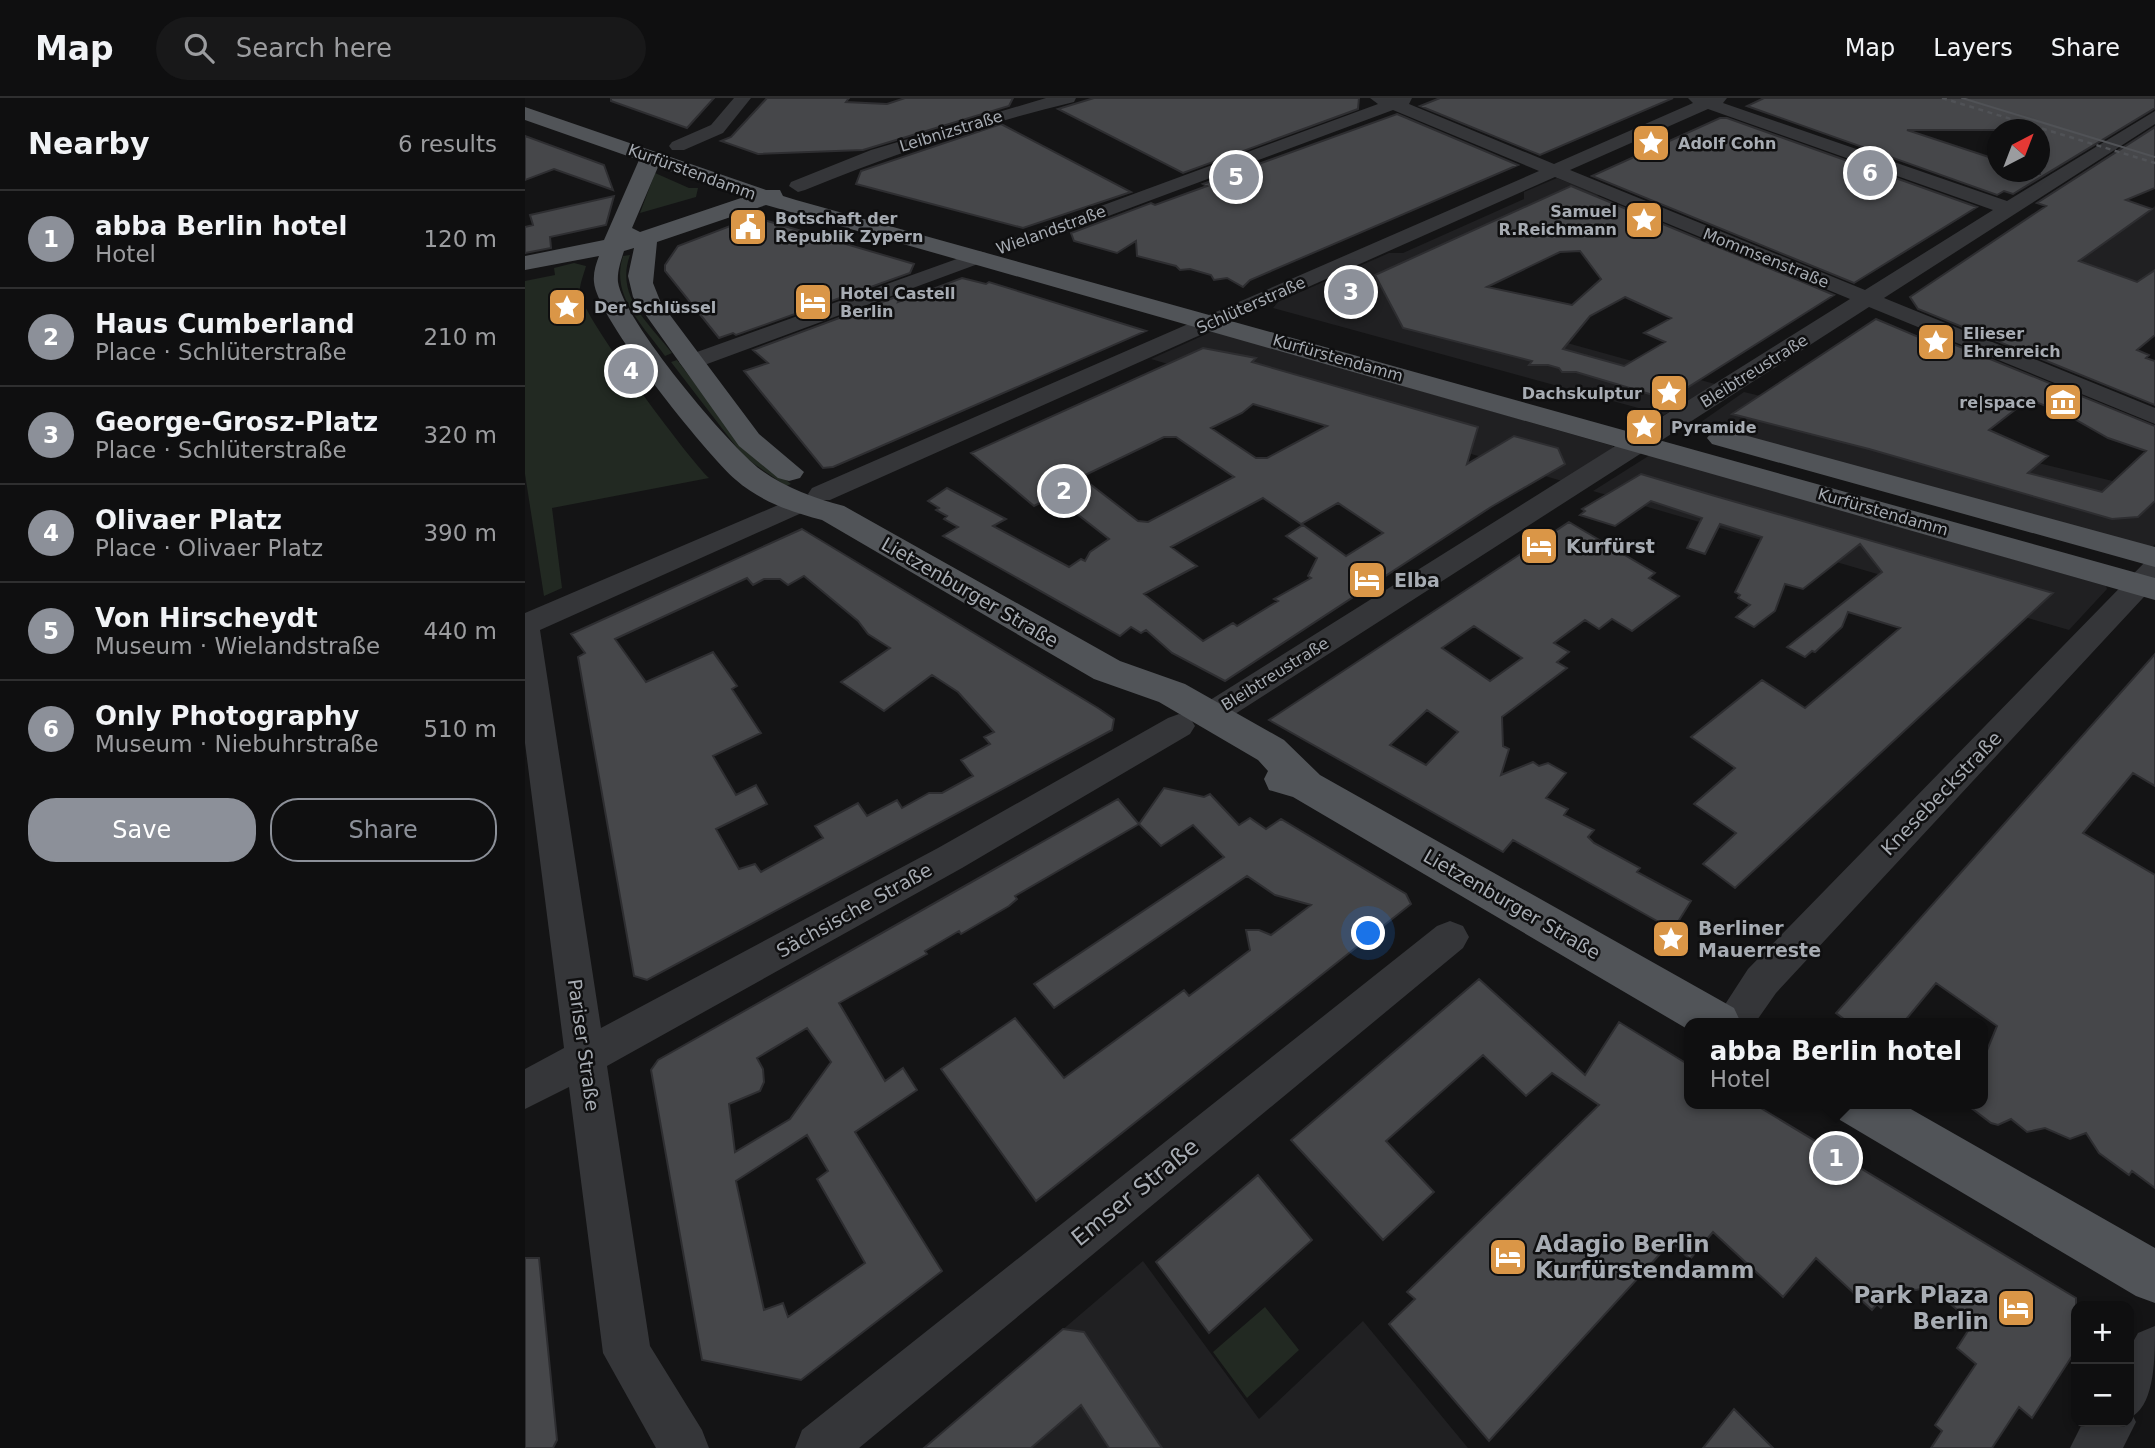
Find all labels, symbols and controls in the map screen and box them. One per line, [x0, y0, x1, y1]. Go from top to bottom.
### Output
search box [156, 17, 646, 80]
text: Map [35, 29, 114, 68]
icon: search [180, 29, 218, 67]
text: Search here [236, 33, 392, 63]
text: Map [1845, 34, 1895, 62]
text: Layers [1933, 34, 2013, 62]
text: Share [2051, 34, 2120, 62]
street label: Leibnizstraße [897, 106, 1005, 156]
north arrow [1987, 119, 2050, 182]
place icon: Adolf Cohn [1630, 122, 1672, 164]
text: Nearby [28, 126, 150, 161]
text: 6 results [398, 131, 497, 157]
place label: Adolf Cohn [1678, 134, 1776, 153]
street label: Kurfürstendamm [626, 140, 758, 204]
pin: 6 [1847, 147, 1893, 199]
pin: 5 [1213, 151, 1259, 203]
place icon: Samuel R.Reichmann [1623, 199, 1665, 241]
street label: Wielandstraße [994, 201, 1108, 259]
place label: Samuel R.Reichmann [1499, 202, 1617, 239]
public building icon: Botschaft der Republik Zypern [727, 206, 769, 248]
place label: Botschaft der Republik Zypern [775, 209, 923, 246]
text: abba Berlin hotel [95, 211, 347, 241]
street label: Mommsenstraße [1700, 224, 1832, 292]
text: 1 [43, 226, 59, 252]
text: 120 m [423, 226, 497, 252]
text: Hotel [95, 241, 156, 267]
pin: 3 [1328, 266, 1374, 318]
street label: Schlüterstraße [1194, 272, 1308, 338]
hotel icon: Hotel Castell Berlin [792, 281, 834, 323]
place label: Hotel Castell Berlin [840, 284, 955, 321]
place icon: Der Schlüssel [546, 286, 588, 328]
place label: Der Schlüssel [594, 298, 716, 317]
text: Haus Cumberland [95, 309, 355, 339]
place icon: Elieser Ehrenreich [1915, 321, 1957, 363]
text: 2 [43, 324, 59, 350]
text: 210 m [423, 324, 497, 350]
place label: Elieser Ehrenreich [1963, 324, 2061, 361]
street label: Kurfürstendamm [1271, 330, 1405, 386]
street label: Bleibtreustraße [1697, 330, 1811, 412]
text: Place · Schlüterstraße [95, 339, 347, 365]
pin: 4 [608, 345, 654, 397]
place icon: Dachskulptur [1648, 372, 1690, 414]
museum icon: re|space [2042, 381, 2084, 423]
place label: Dachskulptur [1522, 384, 1642, 403]
place label: re|space [1959, 393, 2036, 413]
place icon: Pyramide [1623, 406, 1665, 448]
text: George-Grosz-Platz [95, 407, 378, 437]
place label: Pyramide [1671, 418, 1757, 437]
text: 3 [43, 422, 59, 448]
text: 320 m [423, 422, 497, 448]
text: Place · Schlüterstraße [95, 437, 347, 463]
pin: 2 [1041, 465, 1087, 517]
street label: Kurfürstendamm [1816, 484, 1950, 540]
text: Olivaer Platz [95, 505, 282, 535]
text: 4 [43, 520, 59, 546]
text: 390 m [423, 520, 497, 546]
hotel icon: Kurfürst [1518, 525, 1560, 567]
street label: Lietzenburger Straße [878, 532, 1062, 652]
text: Place · Olivaer Platz [95, 535, 323, 561]
place label: Kurfürst [1566, 535, 1655, 557]
hotel icon: Elba [1346, 559, 1388, 601]
place label: Elba [1394, 569, 1440, 591]
text: Von Hirscheydt [95, 603, 318, 633]
text: 5 [43, 618, 59, 644]
text: 440 m [423, 618, 497, 644]
text: Museum · Wielandstraße [95, 633, 380, 659]
street label: Bleibtreustraße [1218, 633, 1332, 715]
text: Only Photography [95, 701, 359, 731]
text: 6 [43, 716, 59, 742]
text: 510 m [423, 716, 497, 742]
street label: Knesebeckstraße [1876, 727, 2006, 859]
text: Museum · Niebuhrstraße [95, 731, 379, 757]
button: Save [28, 798, 256, 862]
button: Share [270, 798, 497, 862]
street label: Lietzenburger Straße [1420, 844, 1604, 964]
street label: Sächsische Straße [773, 858, 935, 962]
your location [1351, 916, 1385, 950]
place label: Berliner Mauerreste [1698, 917, 1821, 961]
place icon: Berliner Mauerreste [1650, 918, 1692, 960]
street label: Pariser Straße [564, 977, 604, 1113]
popup [1684, 1018, 1988, 1109]
text: abba Berlin hotel [1710, 1036, 1962, 1066]
text: Hotel [1710, 1066, 1771, 1092]
pin: 1 [1813, 1132, 1859, 1184]
street label: Emser Straße [1066, 1133, 1204, 1251]
place label: Adagio Berlin Kurfürstendamm [1535, 1231, 1754, 1283]
hotel icon: Adagio Berlin Kurfürstendamm [1487, 1236, 1529, 1278]
place label: Park Plaza Berlin [1853, 1282, 1989, 1334]
hotel icon: Park Plaza Berlin [1995, 1287, 2037, 1329]
map controls [2071, 1301, 2134, 1427]
button: + [2071, 1301, 2134, 1364]
button: − [2071, 1364, 2134, 1427]

